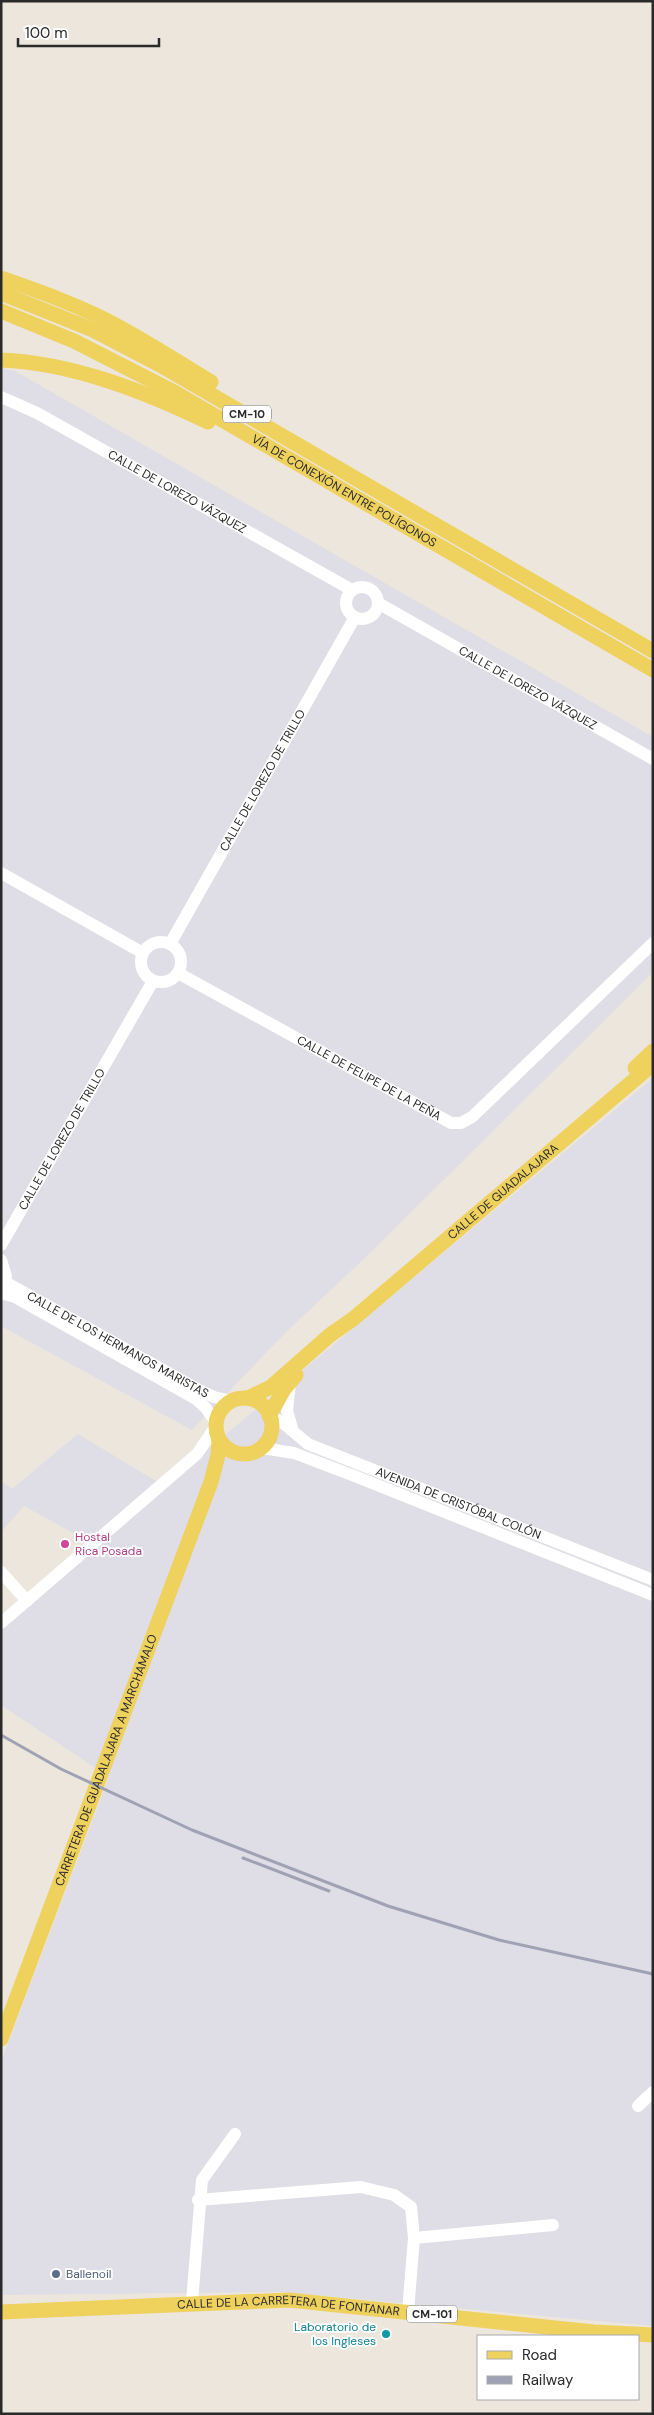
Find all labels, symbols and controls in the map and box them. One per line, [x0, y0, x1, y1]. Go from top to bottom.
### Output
scale bar [18, 15, 159, 47]
text: 100 m [25, 23, 68, 43]
road number: CM-10 [223, 406, 271, 422]
street label: VÍA DE CONEXIÓN ENTRE POLÍGONOS [249, 431, 440, 551]
street label: CALLE DE LOREZO VÁZQUEZ [105, 446, 249, 537]
street label: CALLE DE LOREZO VÁZQUEZ [456, 642, 600, 733]
street label: CALLE DE LOREZO DE TRILLO [216, 706, 309, 854]
street label: CALLE DE FELIPE DE LA PEÑA [294, 1032, 444, 1124]
street label: CALLE DE LOREZO DE TRILLO [15, 1066, 109, 1213]
street label: CALLE DE GUADALAJARA [444, 1140, 562, 1243]
street label: CALLE DE LOS HERMANOS MARISTAS [24, 1288, 211, 1401]
street label: AVENIDA DE CRISTÓBAL COLÓN [373, 1463, 543, 1543]
place label: Hostal Rica Posada [75, 1529, 142, 1559]
marker: Hostal Rica Posada [59, 1538, 71, 1550]
street label: CARRETERA DE GUADALAJARA A MARCHAMALO [51, 1632, 161, 1888]
place label: Ballenoil [66, 2266, 112, 2282]
marker: Ballenoil [50, 2268, 62, 2280]
street label: CALLE DE LA CARRETERA DE FONTANAR [177, 2292, 401, 2320]
road number: CM-101 [407, 2306, 457, 2322]
place label: Laboratorio de los Ingleses [294, 2319, 376, 2349]
marker: Laboratorio de los Ingleses [380, 2328, 392, 2340]
legend [477, 2335, 639, 2400]
text: Road [522, 2345, 557, 2365]
text: Railway [522, 2370, 574, 2390]

